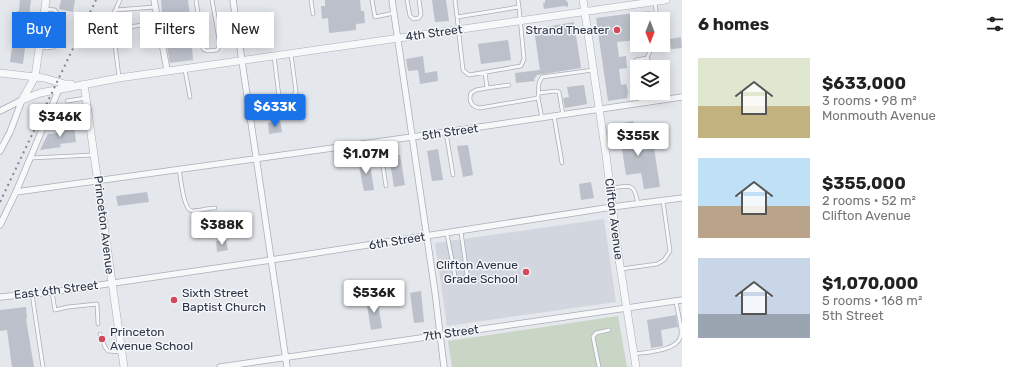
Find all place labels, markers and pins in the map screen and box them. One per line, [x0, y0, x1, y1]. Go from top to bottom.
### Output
place label: Strand Theater [525, 23, 609, 37]
marker: Strand Theater [612, 25, 622, 35]
pin: $633K [247, 94, 303, 128]
pin: $346K [32, 104, 88, 138]
pin: $355K [610, 123, 666, 157]
pin: $1.07M [333, 141, 399, 175]
pin: $388K [194, 212, 250, 246]
place label: Clifton Avenue Grade School [436, 258, 518, 286]
marker: Clifton Avenue Grade School [521, 267, 531, 277]
pin: $536K [346, 280, 402, 314]
place label: Sixth Street Baptist Church [182, 286, 266, 314]
marker: Sixth Street Baptist Church [169, 295, 179, 305]
place label: Princeton Avenue School [110, 325, 193, 353]
marker: Princeton Avenue School [97, 334, 107, 344]

